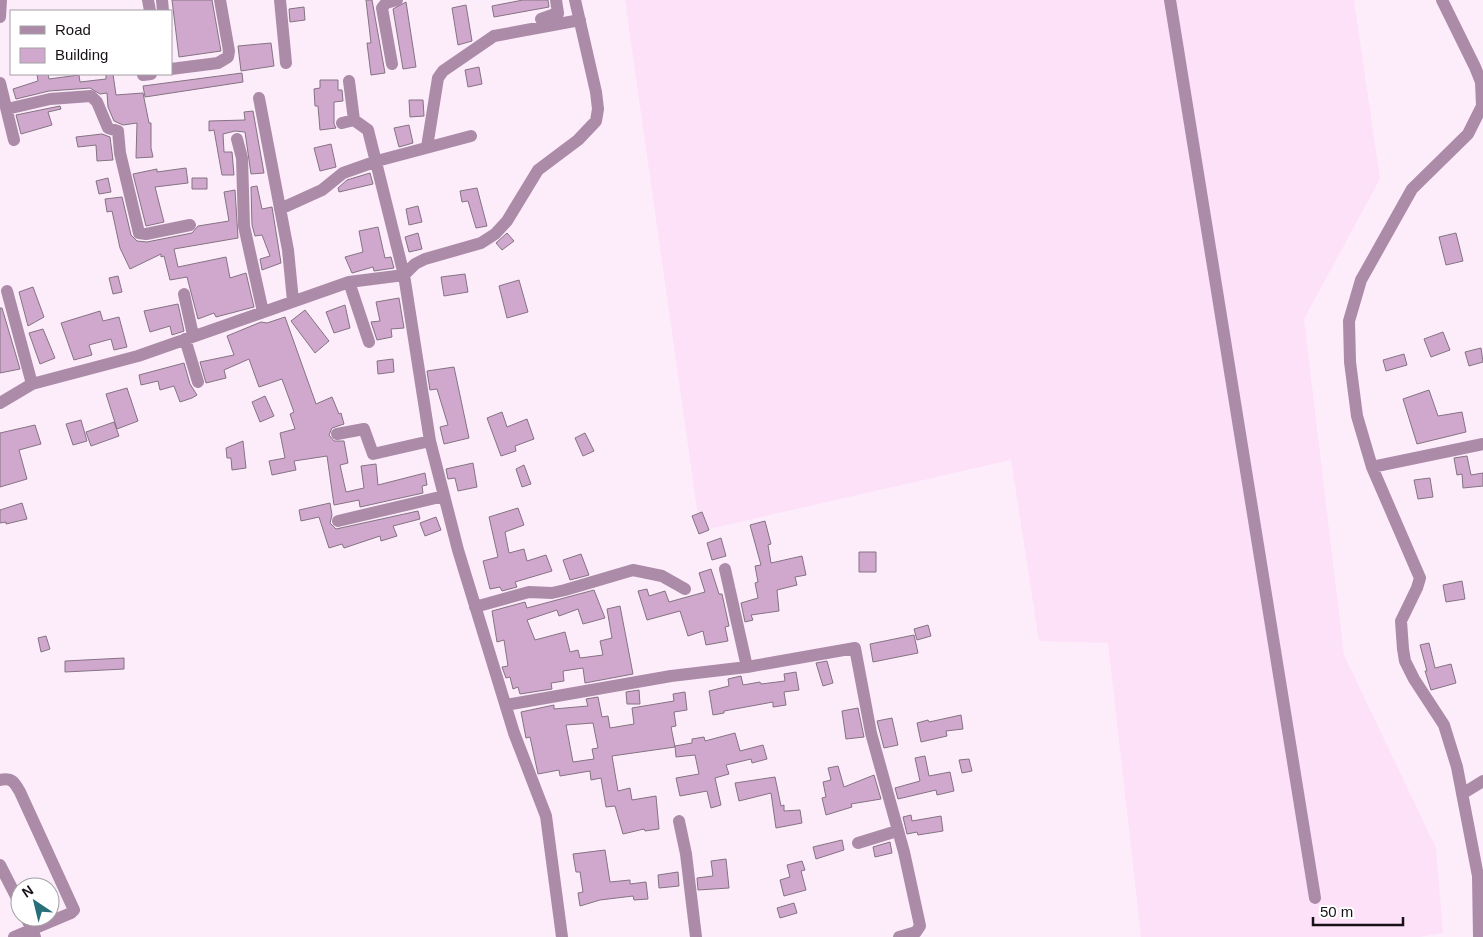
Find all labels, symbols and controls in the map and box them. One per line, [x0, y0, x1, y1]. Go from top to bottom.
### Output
legend [10, 10, 172, 75]
text: Road [55, 21, 91, 38]
text: Building [55, 46, 108, 63]
north arrow [10, 877, 60, 927]
text: N [19, 882, 36, 901]
scale bar [1313, 894, 1403, 926]
text: 50 m [1320, 903, 1353, 920]

